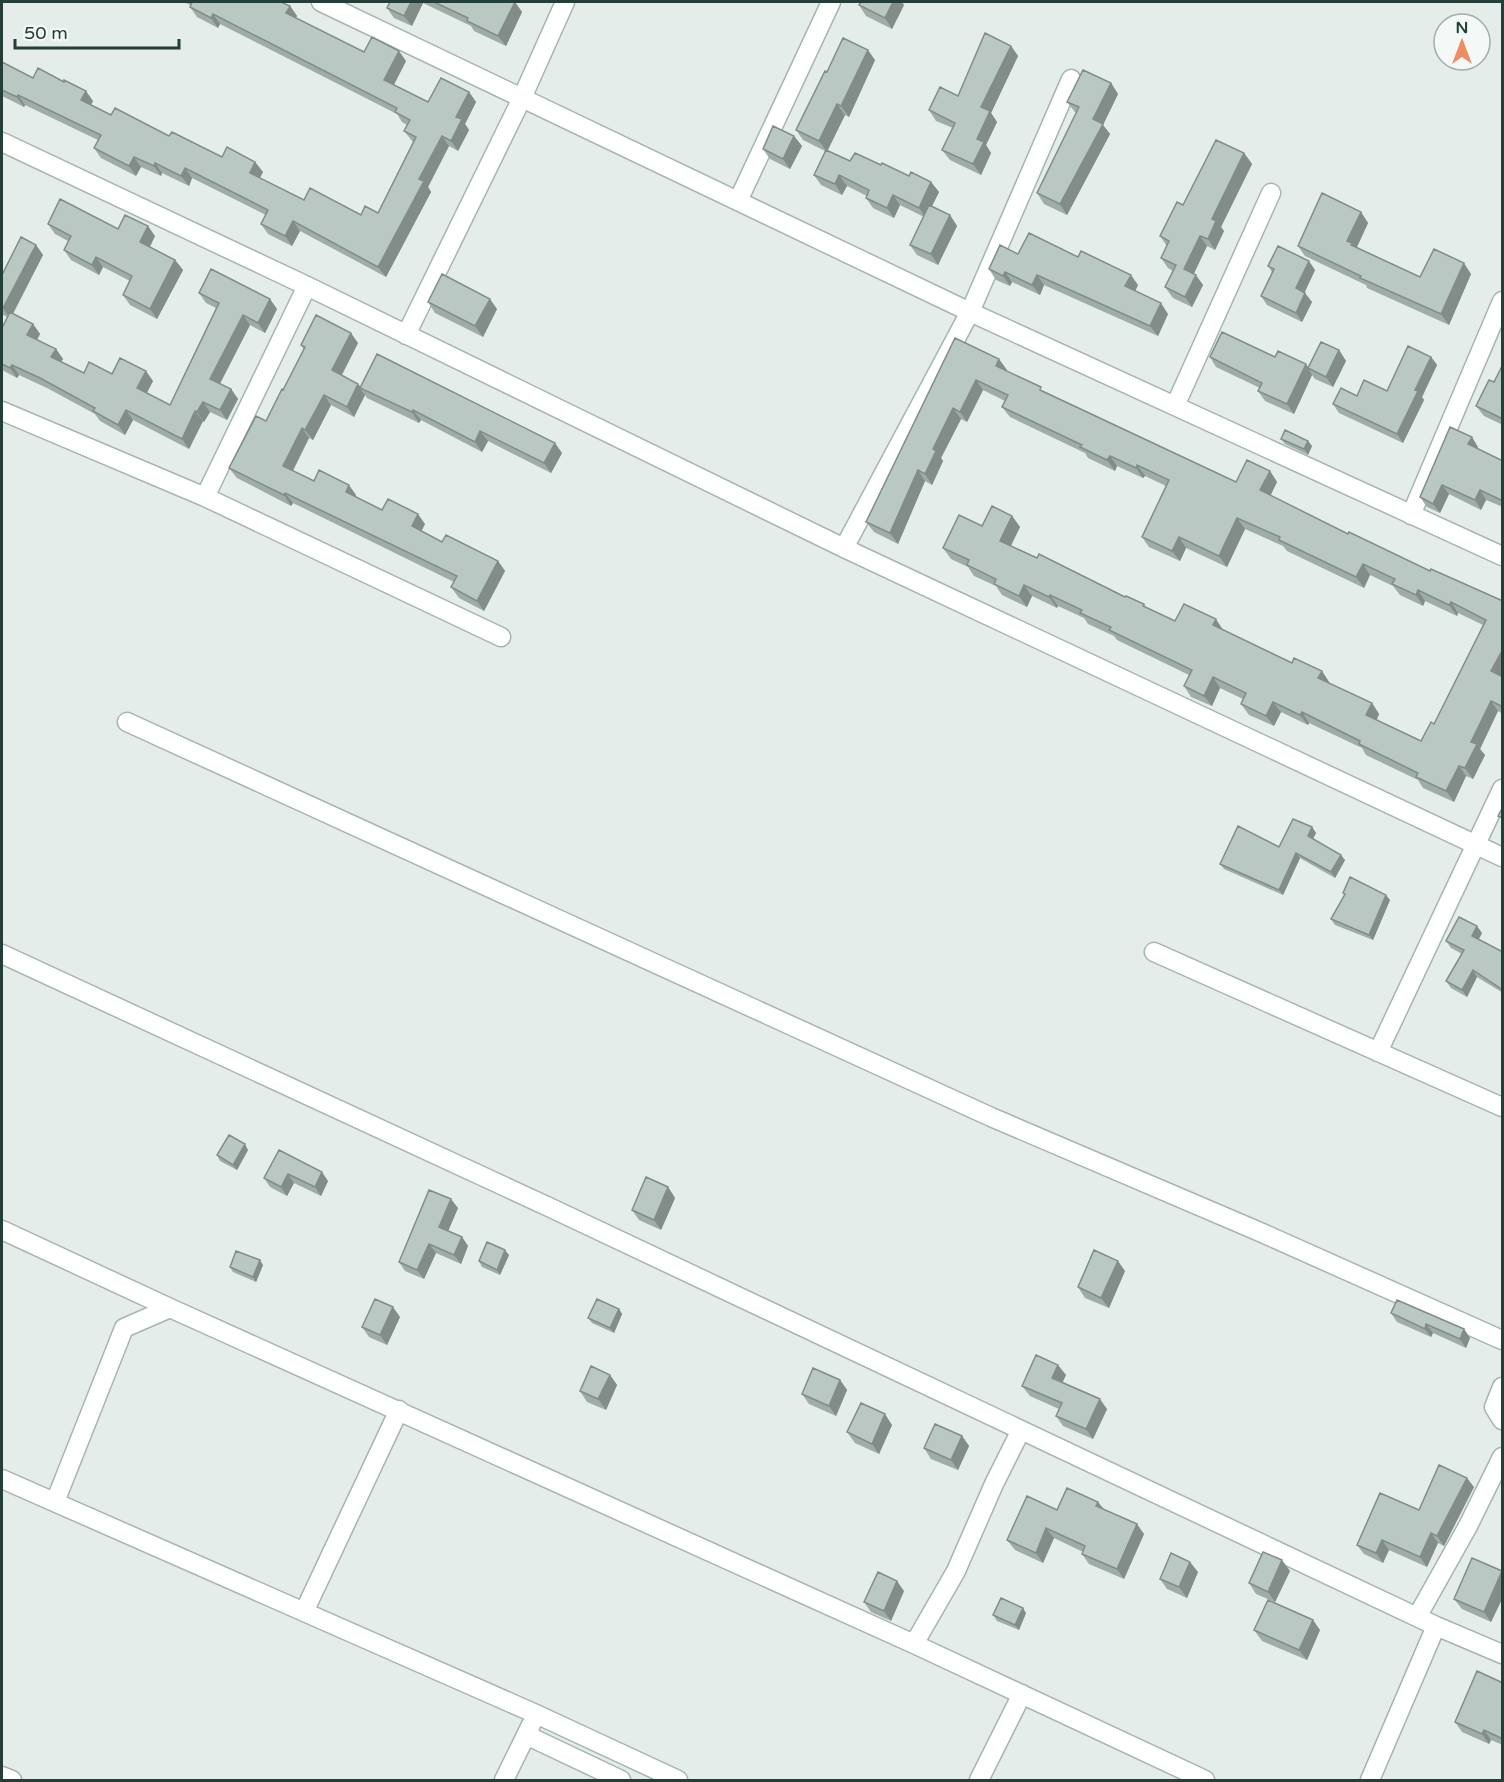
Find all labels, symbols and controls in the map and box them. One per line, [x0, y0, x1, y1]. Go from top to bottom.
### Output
scale bar [15, 12, 178, 50]
north arrow [1432, 12, 1492, 72]
text: N [1456, 18, 1468, 38]
text: 50 m [24, 22, 68, 44]

